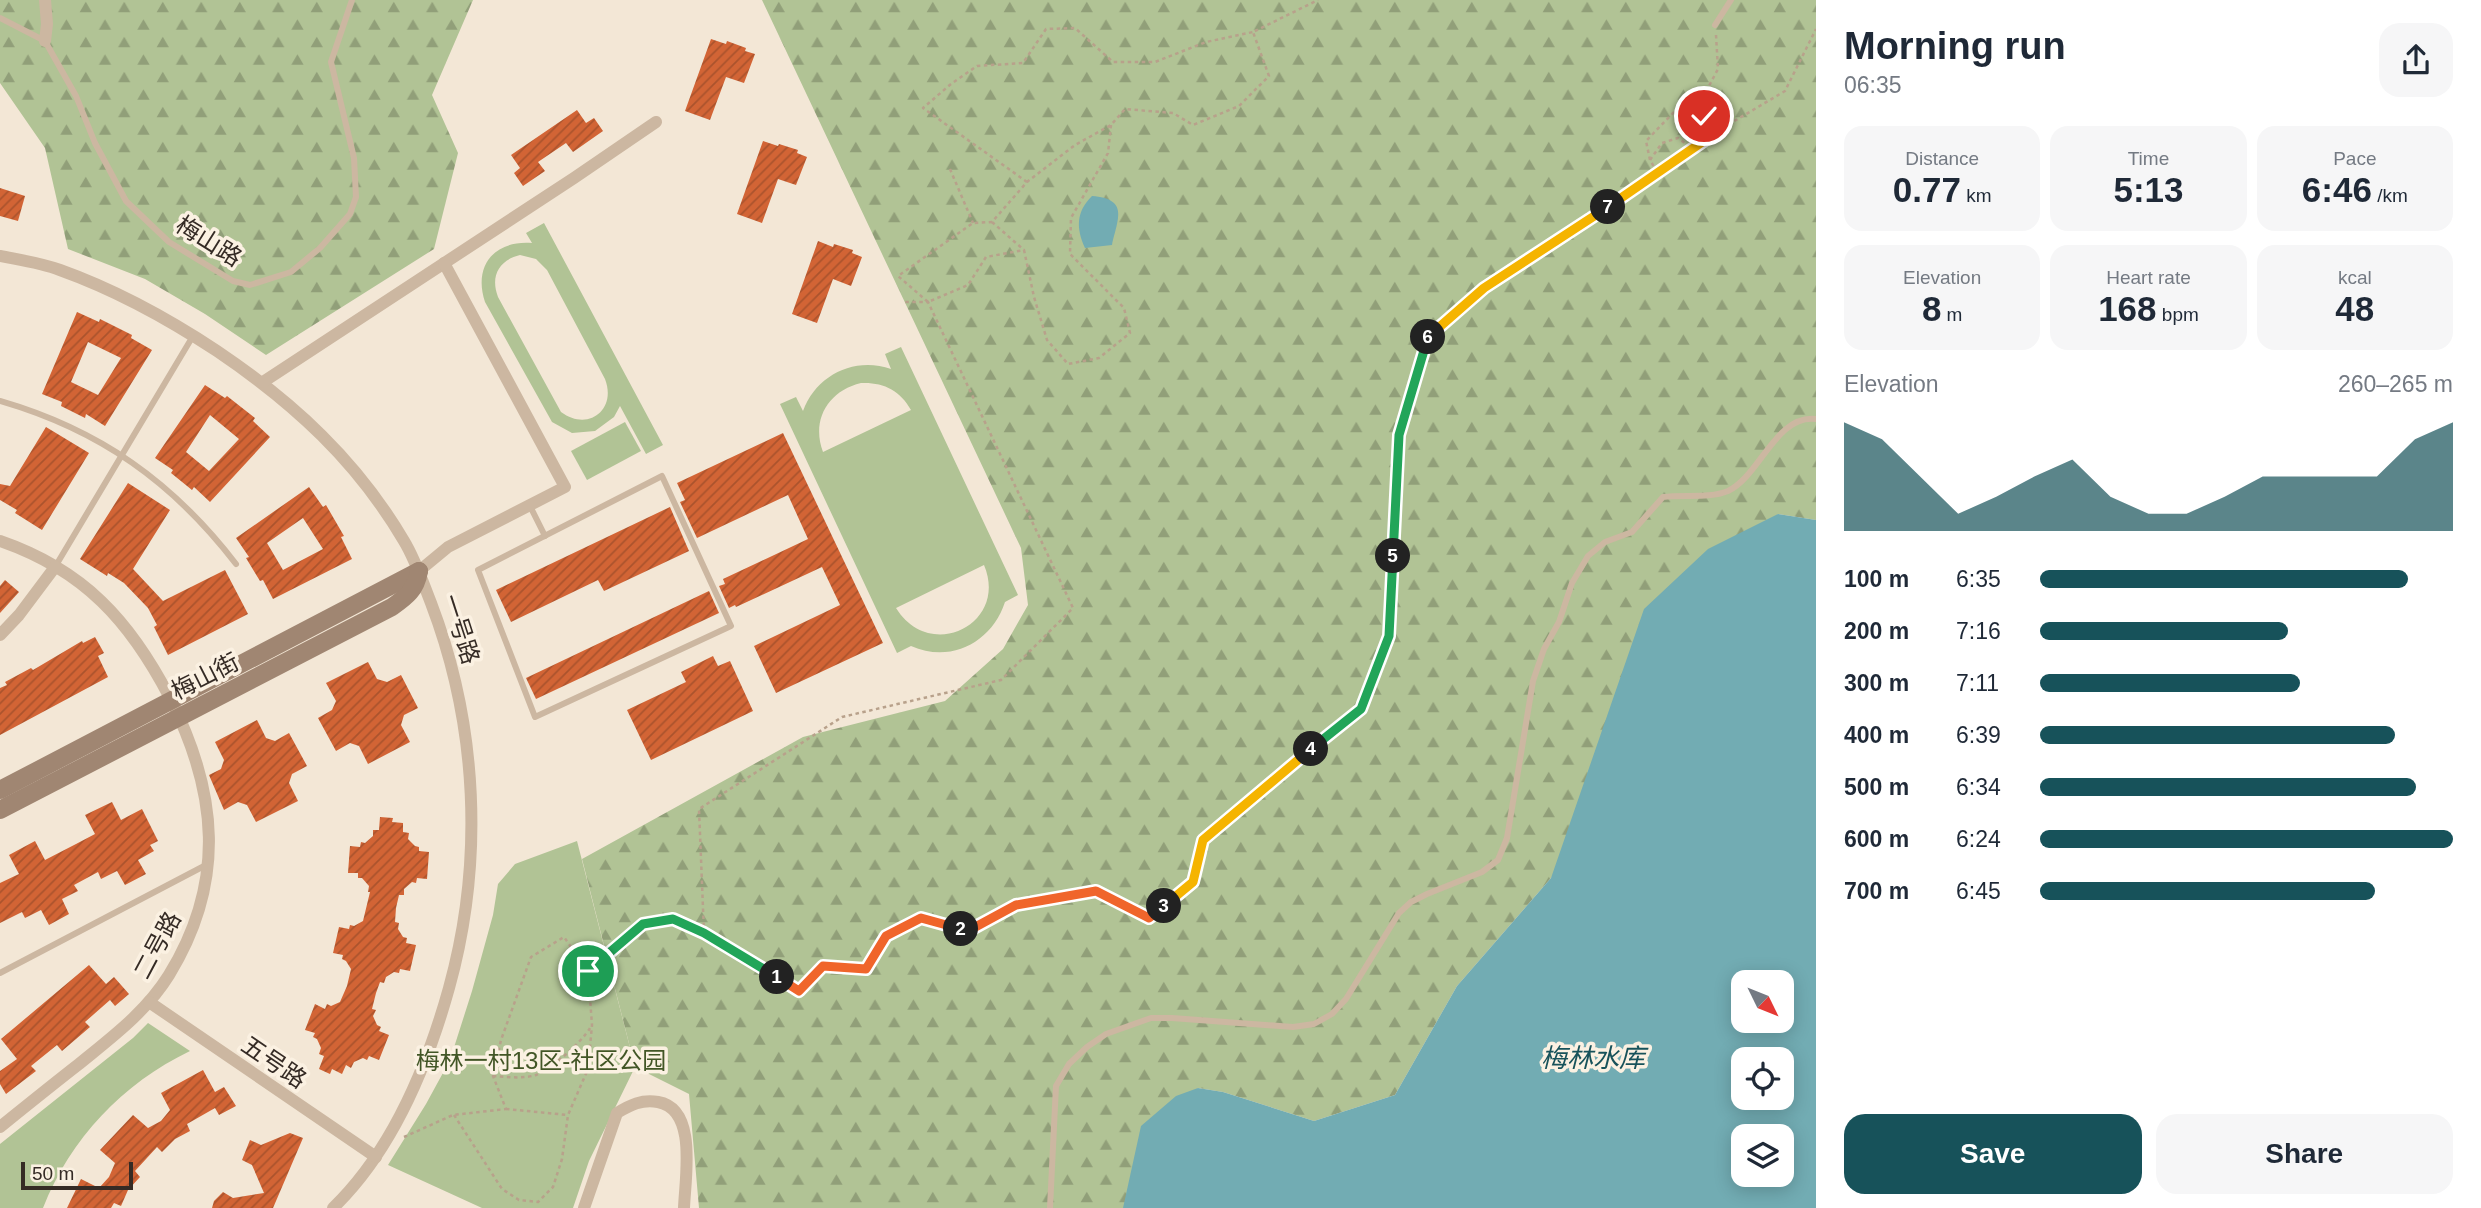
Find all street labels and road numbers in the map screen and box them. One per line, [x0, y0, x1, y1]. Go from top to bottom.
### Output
street label: 梅山路 [171, 210, 247, 272]
street label: 一号路 [437, 591, 485, 667]
street label: 梅山街 [167, 648, 243, 704]
street label: 二号路 [128, 907, 186, 983]
street label: 五号路 [237, 1031, 311, 1093]

